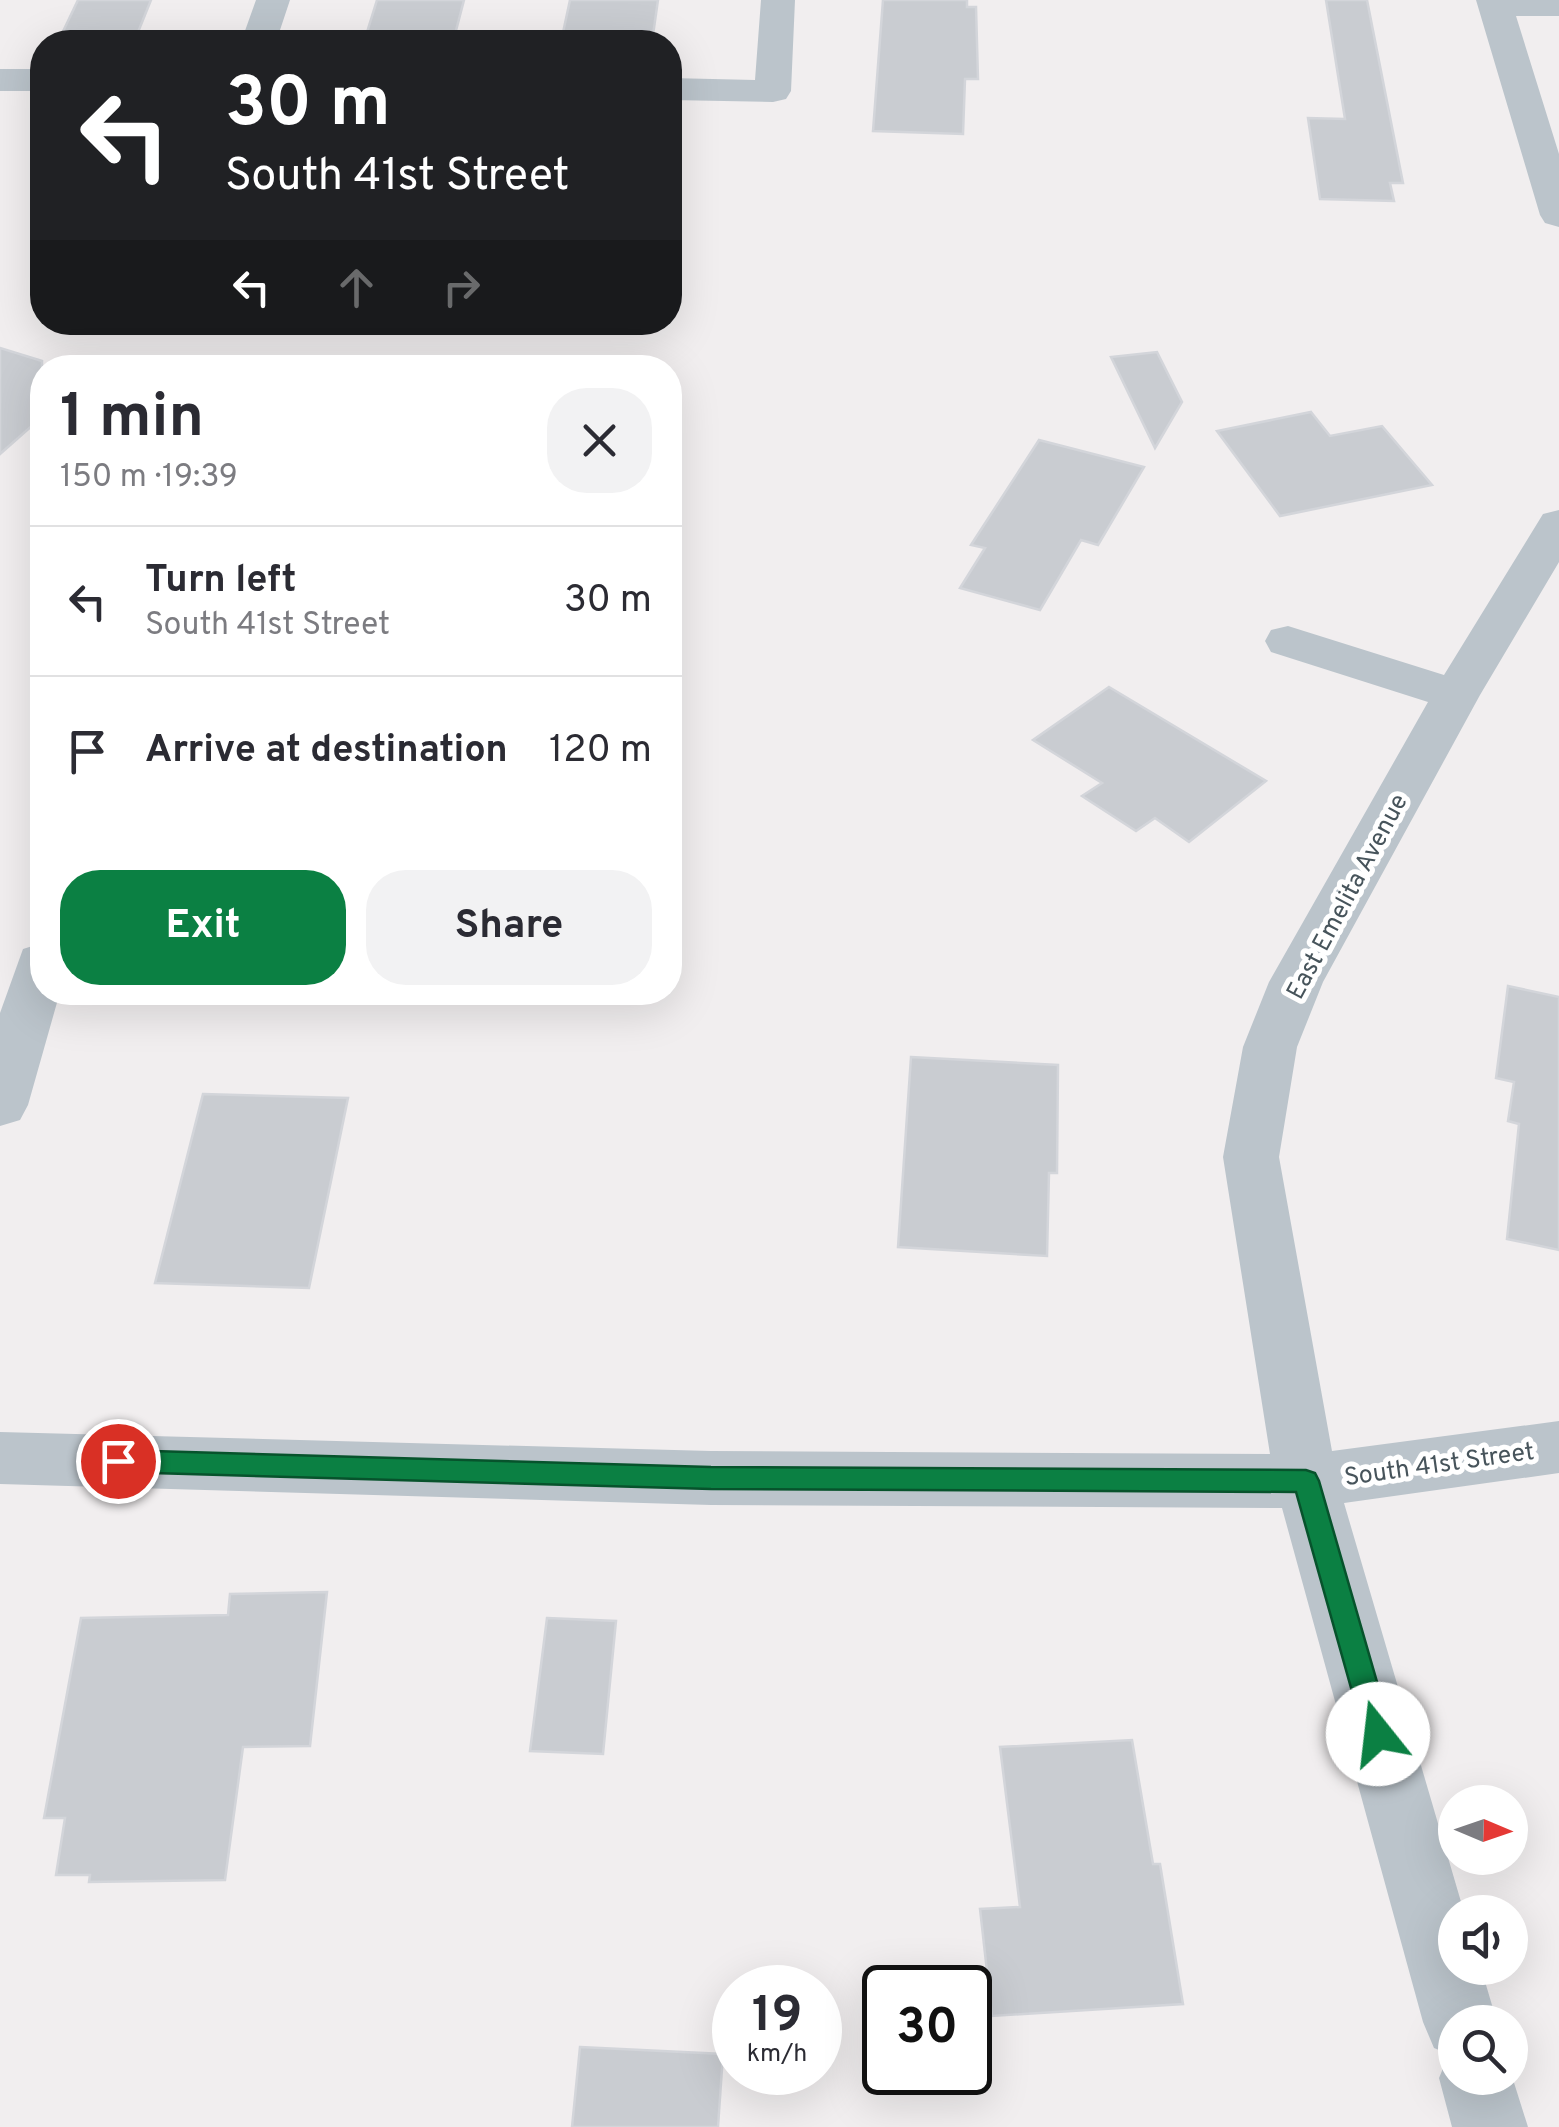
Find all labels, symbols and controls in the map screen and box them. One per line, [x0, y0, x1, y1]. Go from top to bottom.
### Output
text: 30 m [225, 62, 391, 151]
icon: left [60, 70, 190, 200]
text: South 41st Street [225, 149, 570, 206]
icon: left [224, 260, 279, 315]
icon: ahead [329, 260, 384, 315]
icon: right [434, 260, 489, 315]
text: 1 min [60, 382, 204, 458]
button: close [547, 388, 652, 493]
text: 150 m · 19:39 [60, 458, 238, 498]
text: Turn left [145, 557, 297, 606]
icon: left [60, 574, 115, 629]
text: 30 m [564, 577, 652, 626]
text: South 41st Street [145, 606, 390, 646]
icon: arrive [60, 724, 115, 779]
text: Arrive at destination [145, 727, 508, 776]
text: 120 m [549, 727, 652, 776]
street label: East Emelita Avenue [1281, 789, 1416, 1006]
button: Exit [60, 870, 346, 985]
button: Share [366, 870, 652, 985]
pin [76, 1419, 161, 1504]
icon: arrive [91, 1434, 146, 1489]
street label: South 41st Street [1342, 1437, 1536, 1495]
position arrow [1326, 1682, 1430, 1786]
north arrow [1438, 1785, 1528, 1875]
map controls [1438, 1785, 1528, 2095]
button: sound [1438, 1895, 1528, 1985]
speed limit sign: 30 [862, 1965, 992, 2095]
text: 19 [752, 1986, 802, 2049]
button: search [1438, 2005, 1528, 2095]
text: km/h [747, 2039, 807, 2071]

